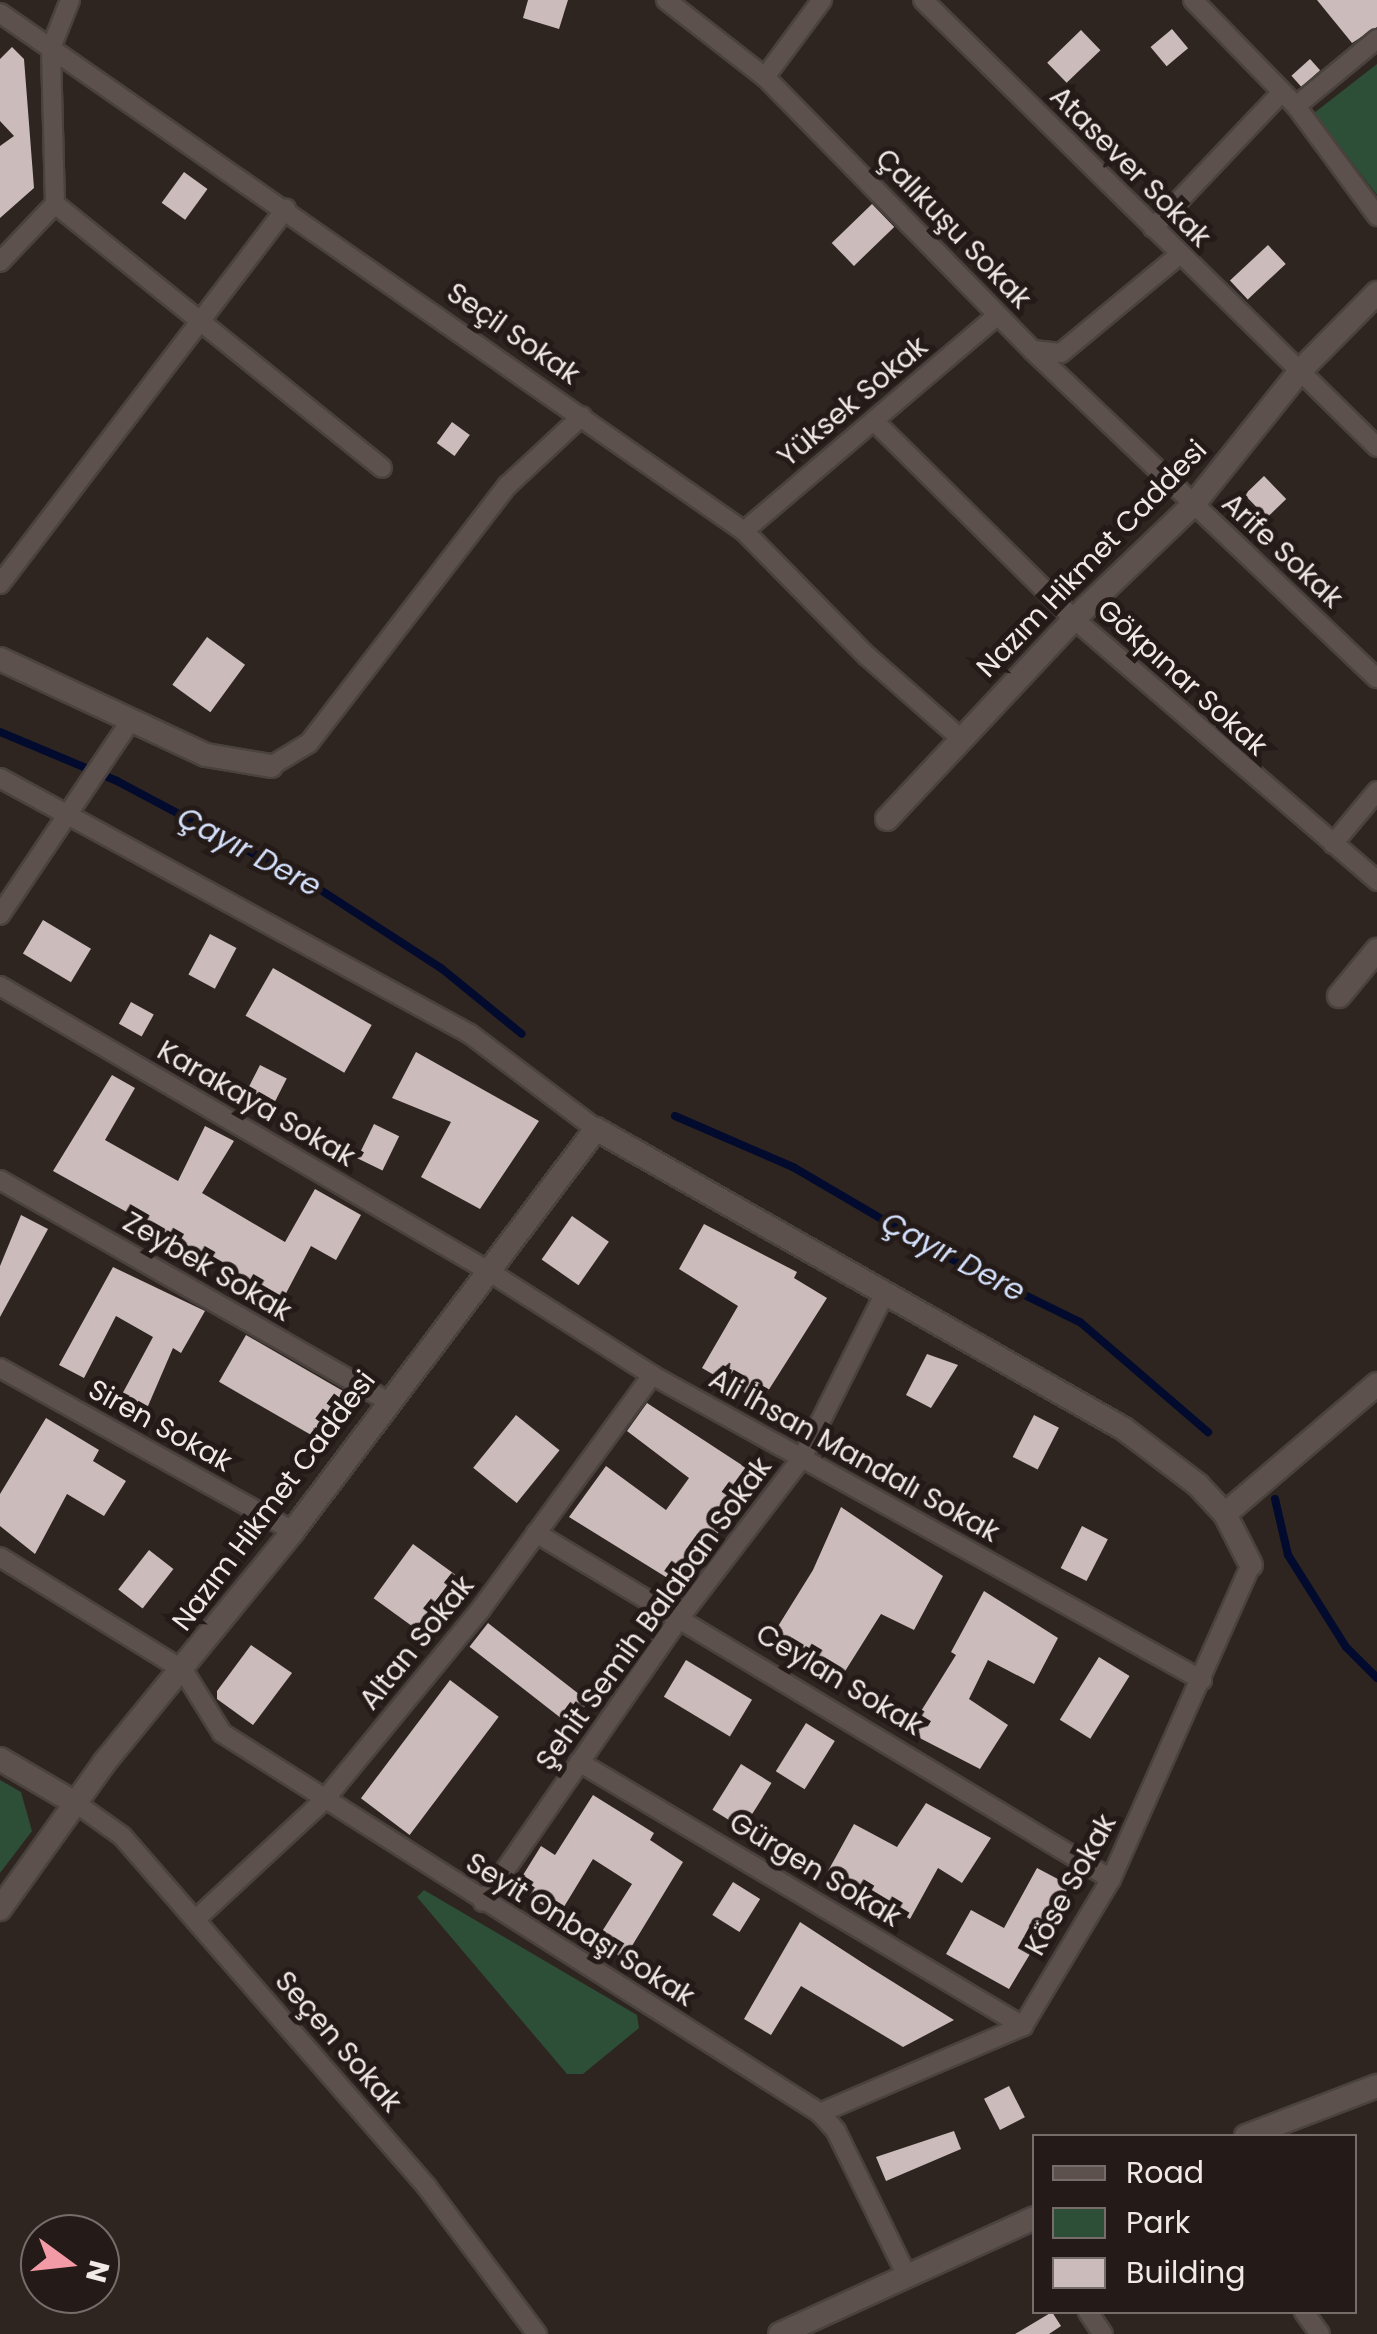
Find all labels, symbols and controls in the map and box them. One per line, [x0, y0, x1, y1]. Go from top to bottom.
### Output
street label: Atasever Sokak [1043, 80, 1217, 254]
street label: Çalıkuşu Sokak [868, 142, 1038, 316]
street label: Seçil Sokak [440, 276, 586, 392]
street label: Yüksek Sokak [771, 330, 935, 474]
street label: Nazım Hikmet Caddesi [970, 434, 1214, 684]
street label: Arife Sokak [1215, 487, 1349, 615]
street label: Gökpınar Sokak [1090, 593, 1274, 763]
water label: Çayır Dere [171, 799, 327, 905]
street label: Karakaya Sokak [151, 1034, 361, 1174]
water label: Çayır Dere [875, 1204, 1031, 1310]
street label: Zeybek Sokak [117, 1205, 297, 1329]
street label: Ali İhsan Mandalı Sokak [703, 1362, 1005, 1550]
street label: Nazım Hikmet Caddesi [165, 1365, 383, 1637]
street label: Siren Sokak [82, 1373, 238, 1479]
street label: Şehit Semih Balaban Sokak [529, 1451, 779, 1777]
street label: Altan Sokak [353, 1569, 481, 1717]
street label: Ceylan Sokak [750, 1617, 928, 1743]
street label: Gürgen Sokak [723, 1806, 907, 1934]
street label: Köse Sokak [1018, 1809, 1124, 1961]
street label: Seyit Onbaşı Sokak [460, 1846, 700, 2014]
street label: Seçen Sokak [268, 1965, 408, 2119]
legend [1032, 2134, 1357, 2314]
text: Road [1126, 2151, 1204, 2194]
text: Park [1126, 2201, 1190, 2244]
north arrow [20, 2214, 120, 2314]
text: Building [1126, 2251, 1246, 2294]
text: N [76, 2256, 119, 2287]

